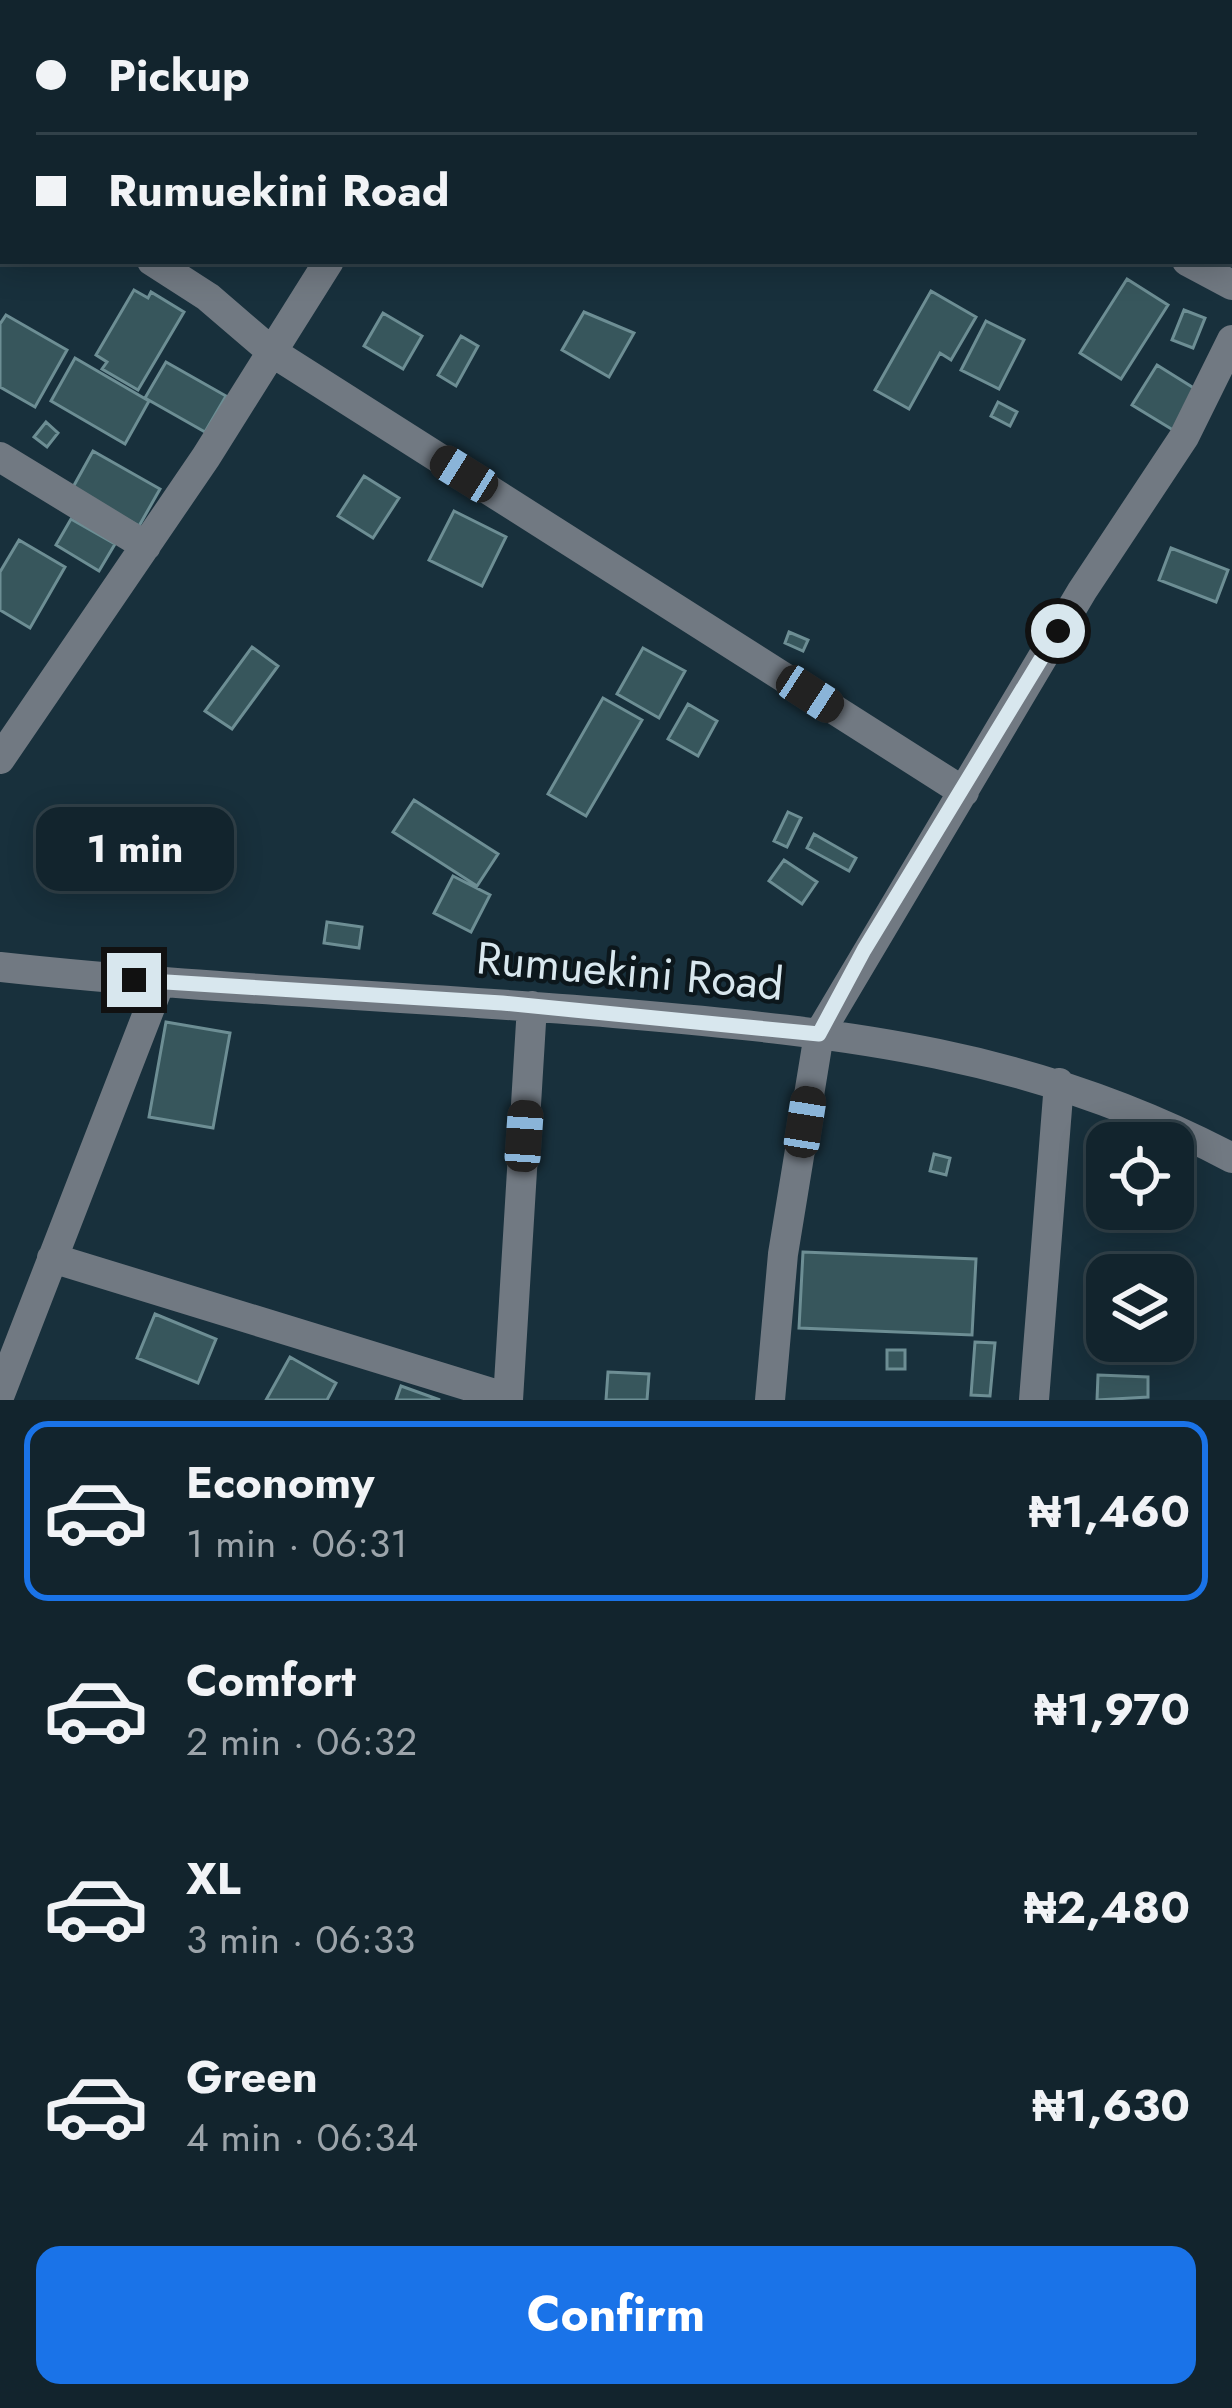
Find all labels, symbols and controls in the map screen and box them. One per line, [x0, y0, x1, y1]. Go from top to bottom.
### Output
text: Pickup [108, 43, 250, 108]
text: Rumuekini Road [108, 158, 449, 223]
car [424, 440, 504, 508]
route start [1031, 604, 1085, 658]
car [770, 659, 850, 729]
callout: 1 min [35, 806, 233, 890]
text: 1 min [87, 820, 183, 877]
street label: Rumuekini Road [474, 925, 786, 1017]
route end [107, 953, 161, 1007]
car [782, 1084, 828, 1160]
car [504, 1099, 544, 1173]
map controls [1086, 1122, 1194, 1362]
button: locate [1086, 1122, 1194, 1230]
button: layers [1086, 1254, 1194, 1362]
text: Economy [186, 1450, 374, 1515]
icon: car [42, 1457, 150, 1565]
text: ₦1,460 [1029, 1479, 1190, 1544]
text: 1 min · 06:31 [186, 1515, 408, 1572]
text: Comfort [186, 1648, 356, 1713]
icon: car [42, 1655, 150, 1763]
text: ₦1,970 [1034, 1677, 1190, 1742]
text: 2 min · 06:32 [186, 1713, 417, 1770]
text: XL [186, 1846, 241, 1911]
icon: car [42, 1853, 150, 1961]
text: ₦2,480 [1024, 1875, 1190, 1940]
text: 3 min · 06:33 [186, 1911, 415, 1968]
text: Green [186, 2044, 318, 2109]
icon: car [42, 2051, 150, 2159]
text: ₦1,630 [1032, 2073, 1190, 2138]
text: 4 min · 06:34 [186, 2109, 418, 2166]
button: Confirm [36, 2246, 1196, 2384]

